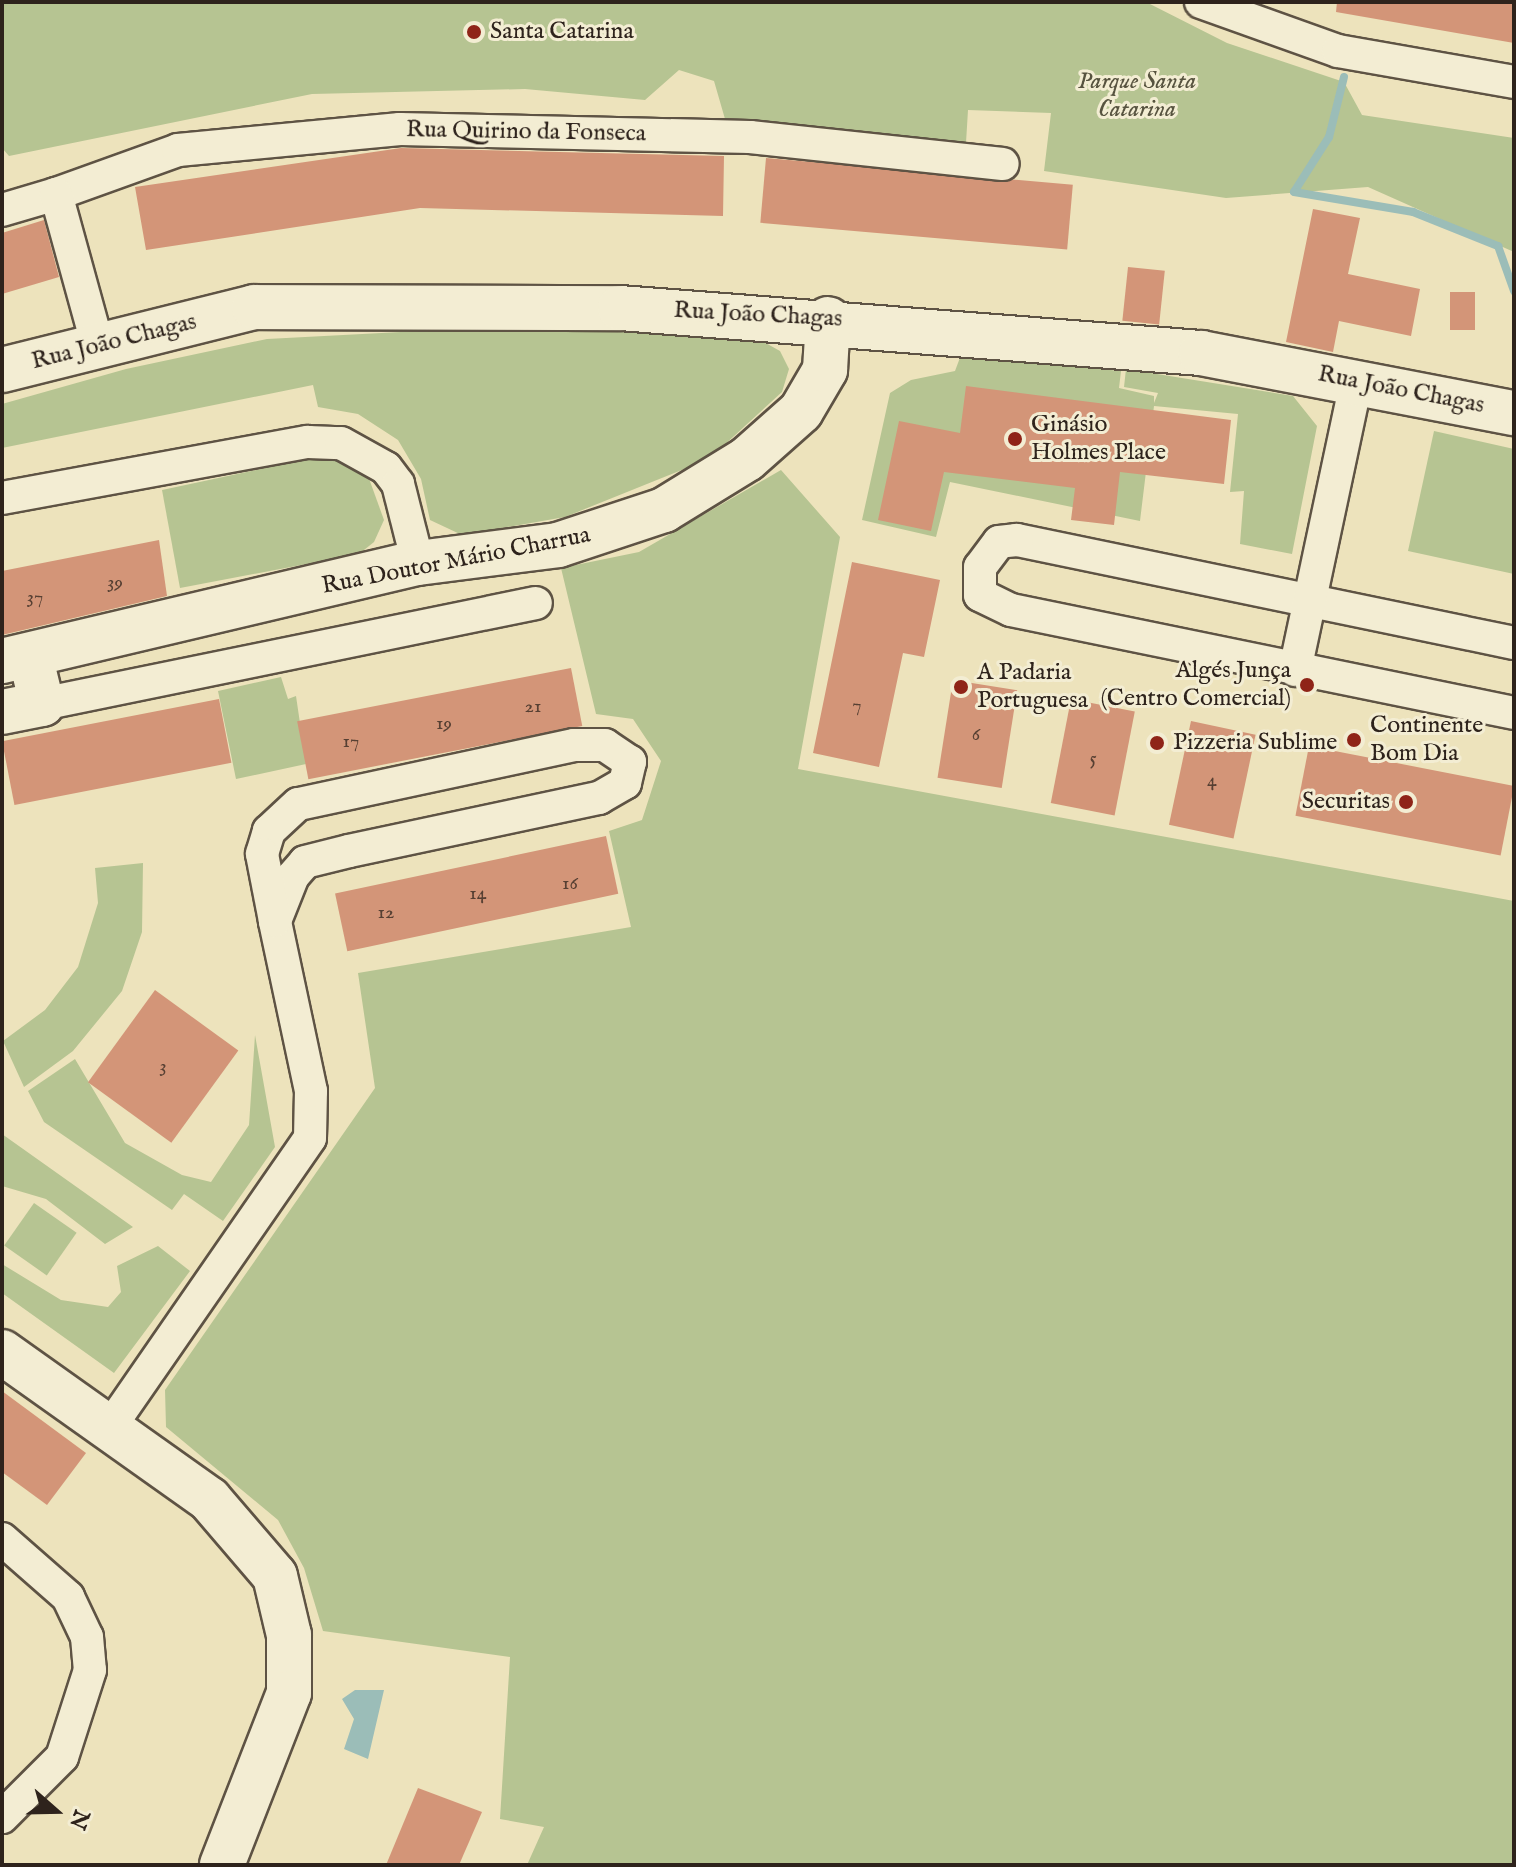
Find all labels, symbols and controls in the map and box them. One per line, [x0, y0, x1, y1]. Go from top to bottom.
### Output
place label: Santa Catarina [490, 18, 634, 46]
marker: Santa Catarina [465, 23, 483, 41]
park label: Parque Santa Catarina [1078, 68, 1196, 124]
street label: Rua Quirino da Fonseca [406, 116, 646, 148]
street label: Rua João Chagas [673, 296, 843, 334]
street label: Rua João Chagas [29, 308, 199, 376]
street label: Rua João Chagas [1315, 360, 1487, 420]
place label: Ginásio Holmes Place [1031, 411, 1166, 467]
marker: Ginásio Holmes Place [1006, 430, 1024, 448]
street label: Rua Doutor Mário Charrua [319, 521, 593, 601]
house number: 39 [107, 570, 123, 594]
house number: 37 [27, 585, 43, 609]
place label: Algés Junça (Centro Comercial) [1101, 657, 1291, 713]
place label: A Padaria Portuguesa [977, 659, 1088, 715]
marker: Algés Junça (Centro Comercial) [1298, 676, 1316, 694]
marker: A Padaria Portuguesa [952, 678, 970, 696]
house number: 7 [852, 693, 862, 717]
house number: 21 [525, 694, 541, 718]
house number: 19 [436, 711, 452, 735]
place label: Continente Bom Dia [1370, 712, 1483, 768]
house number: 6 [972, 722, 980, 746]
house number: 17 [343, 729, 359, 753]
place label: Pizzeria Sublime [1173, 729, 1337, 757]
marker: Continente Bom Dia [1345, 731, 1363, 749]
marker: Pizzeria Sublime [1148, 734, 1166, 752]
house number: 5 [1089, 746, 1097, 770]
house number: 4 [1207, 768, 1217, 792]
place label: Securitas [1302, 788, 1390, 816]
marker: Securitas [1397, 793, 1415, 811]
house number: 16 [562, 871, 578, 895]
house number: 14 [469, 881, 487, 905]
house number: 12 [378, 900, 394, 924]
house number: 3 [159, 1054, 167, 1078]
north arrow [16, 1771, 96, 1851]
text: N [62, 1805, 95, 1833]

